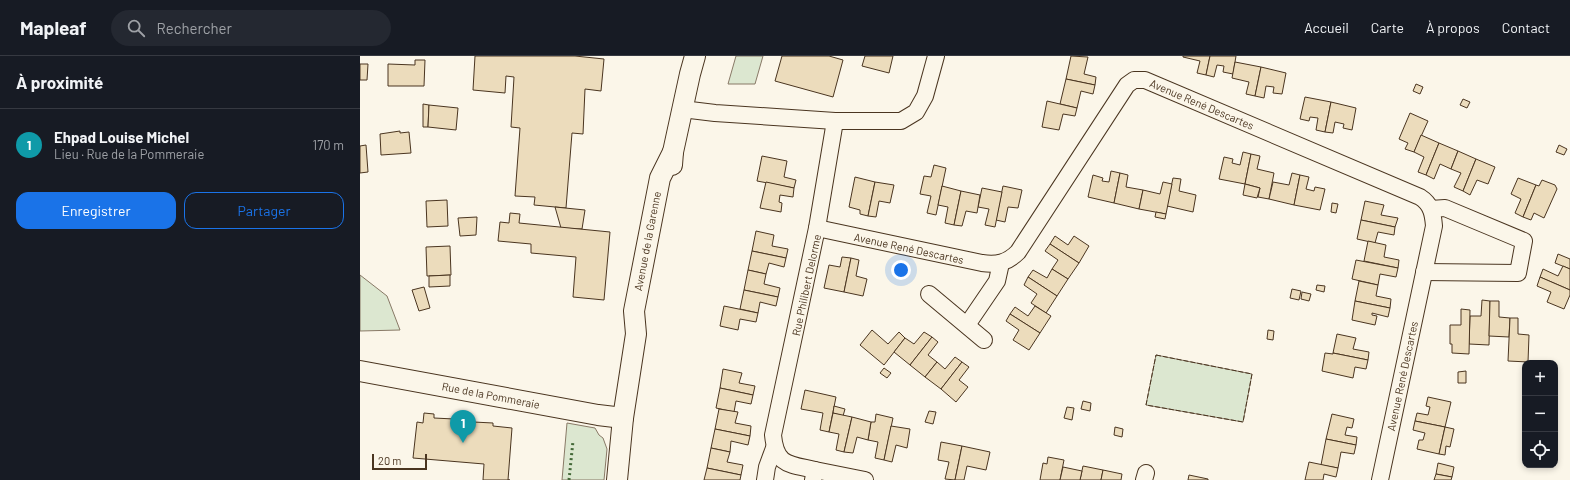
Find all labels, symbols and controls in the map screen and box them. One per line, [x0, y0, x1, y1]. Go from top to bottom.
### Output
search box [111, 10, 391, 46]
text: Mapleaf [20, 16, 87, 39]
icon: search [125, 17, 147, 39]
text: Rechercher [157, 19, 232, 37]
text: Accueil [1304, 19, 1349, 36]
text: Carte [1371, 19, 1404, 36]
text: À propos [1426, 19, 1480, 36]
text: Contact [1502, 19, 1550, 36]
text: À proximité [16, 72, 103, 92]
street label: Avenue René Descartes [1148, 76, 1256, 132]
text: Ehpad Louise Michel [54, 128, 189, 146]
text: 1 [27, 137, 31, 153]
text: 170 m [313, 137, 344, 153]
text: Lieu · Rue de la Pommeraie [54, 146, 204, 162]
street label: Avenue de la Garenne [631, 190, 663, 292]
button: Enregistrer [16, 192, 176, 229]
button: Partager [184, 192, 344, 229]
street label: Avenue René Descartes [853, 230, 965, 266]
street label: Rue Philibert Delorme [789, 233, 823, 337]
your location [891, 260, 911, 280]
street label: Avenue René Descartes [1384, 320, 1420, 432]
map controls [1522, 360, 1558, 468]
button: + [1522, 360, 1558, 396]
street label: Rue de la Pommeraie [441, 379, 541, 411]
button: − [1522, 396, 1558, 432]
pin: 1 [450, 410, 476, 443]
button: locate [1522, 432, 1558, 468]
scale bar [372, 452, 427, 471]
text: 20 m [378, 454, 401, 467]

